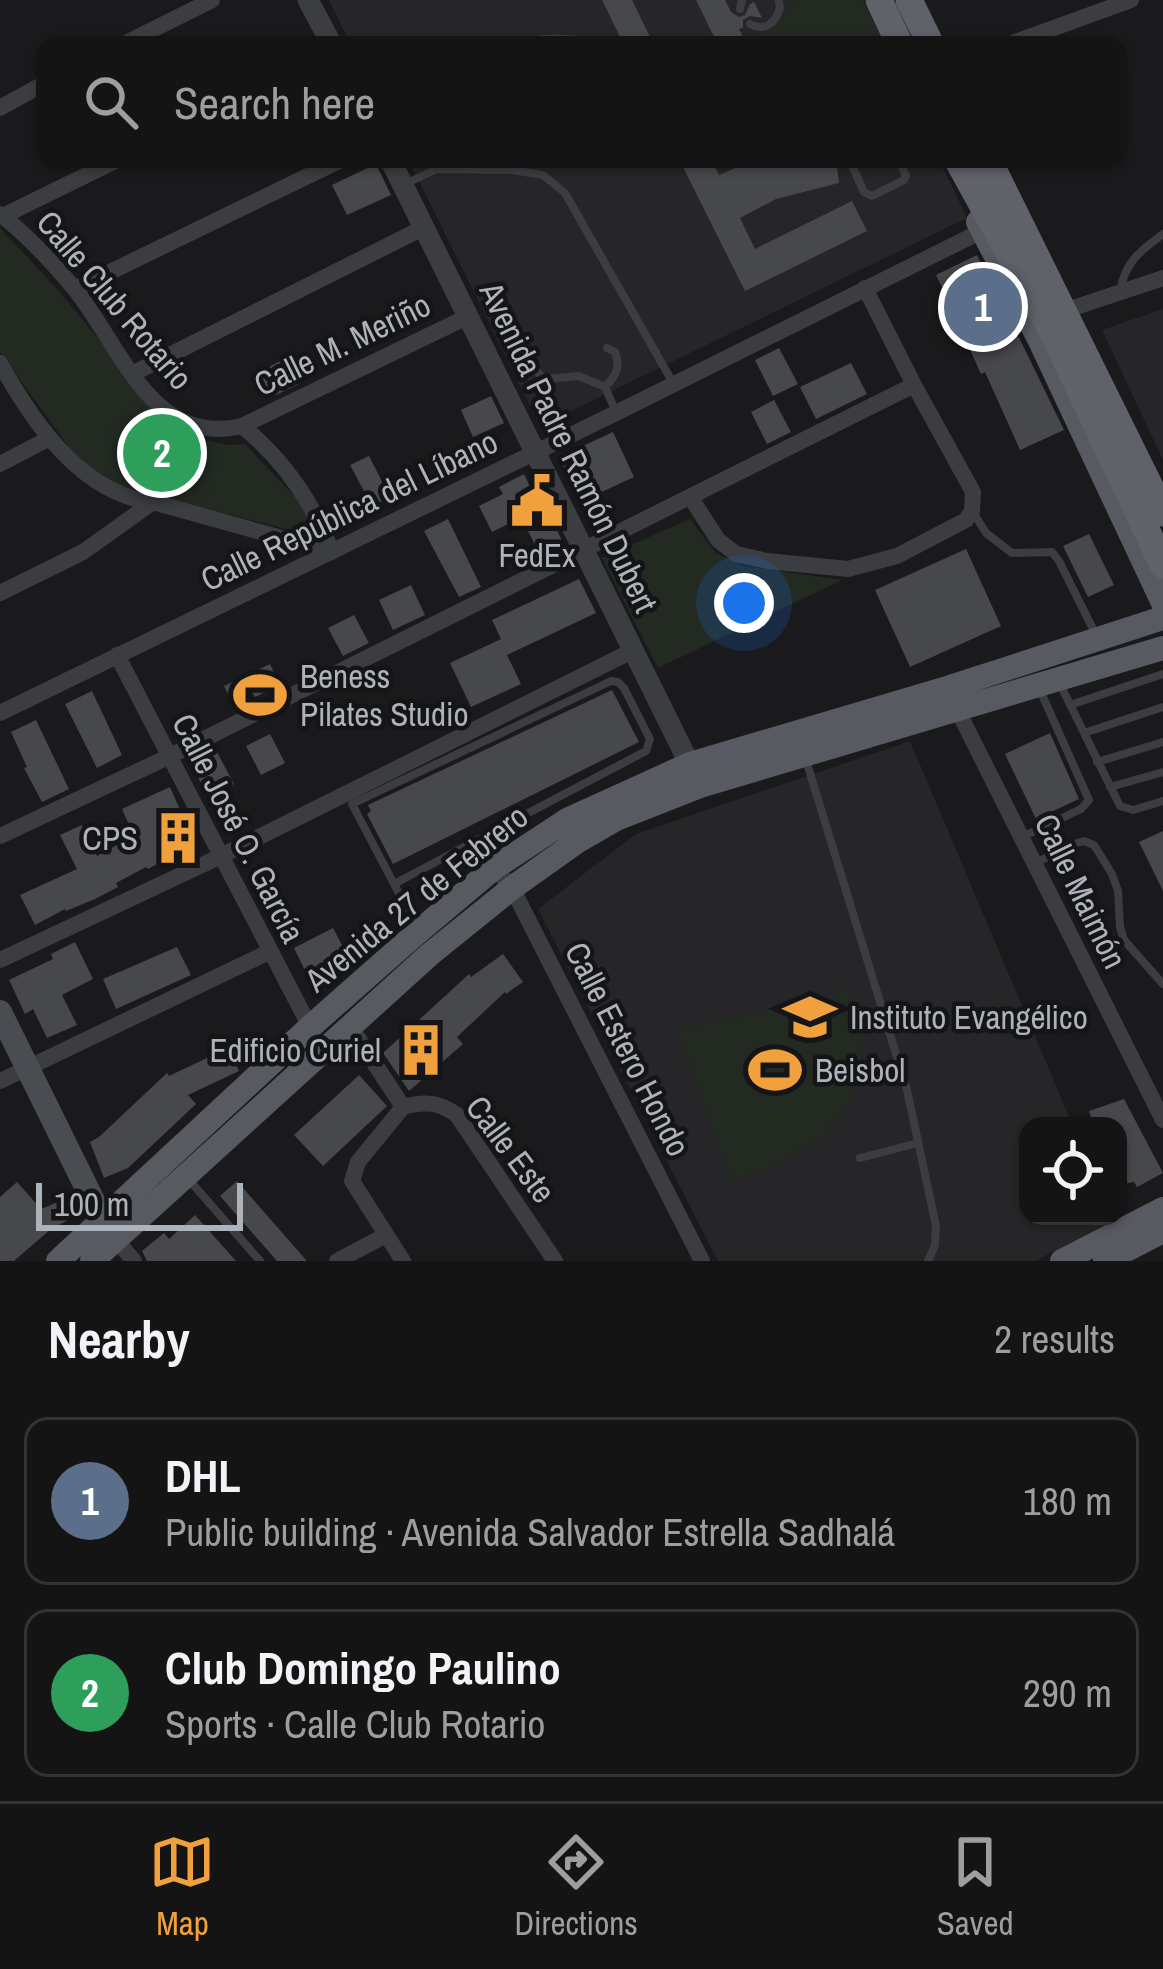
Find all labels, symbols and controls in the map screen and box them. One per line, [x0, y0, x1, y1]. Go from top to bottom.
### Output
search box [36, 36, 1127, 168]
icon: search [78, 69, 144, 135]
text: Search here [174, 72, 375, 133]
street label: Calle Club Rotario [27, 201, 203, 399]
pin: 1 [944, 262, 1022, 352]
street label: Avenida Padre Ramón Dubert [469, 274, 668, 619]
street label: Calle M. Meriño [247, 282, 437, 406]
pin: 2 [123, 408, 201, 498]
street label: Calle República del Líbano [193, 419, 505, 601]
public building icon: FedEx [508, 472, 566, 530]
place label: FedEx [499, 533, 576, 577]
your location [714, 573, 774, 633]
place label: Beness Pilates Studio [300, 654, 469, 736]
sports icon: Beness Pilates Studio [231, 666, 289, 724]
street label: Calle José O. García [162, 706, 316, 950]
street label: Avenida 27 de Febrero [295, 794, 537, 1002]
street label: Calle Maimón [1025, 806, 1137, 976]
building icon: CPS [149, 809, 207, 867]
place label: CPS [82, 816, 138, 860]
street label: Calle Estero Hondo [555, 934, 701, 1164]
school or university icon: Instituto Evangélico [781, 988, 839, 1046]
place label: Instituto Evangélico [850, 995, 1088, 1039]
building icon: Edificio Curiel [392, 1021, 450, 1079]
place label: Edificio Curiel [210, 1028, 381, 1072]
sports icon: Beisbol [746, 1041, 804, 1099]
place label: Beisbol [815, 1048, 905, 1092]
street label: Calle Este [456, 1087, 566, 1211]
map controls [1019, 1117, 1127, 1225]
button: locate [1019, 1117, 1127, 1225]
scale bar [36, 1177, 243, 1230]
text: 100 m [54, 1182, 129, 1226]
text: Nearby [48, 1305, 190, 1374]
text: 2 results [994, 1313, 1115, 1365]
text: DHL [165, 1445, 241, 1506]
text: 1 [81, 1475, 99, 1527]
text: 180 m [1023, 1475, 1112, 1527]
text: Public building · Avenida Salvador Estrella Sadhalá [165, 1506, 895, 1558]
text: Club Domingo Paulino [165, 1637, 561, 1698]
text: 2 [81, 1667, 99, 1719]
text: 290 m [1023, 1667, 1112, 1719]
text: Sports · Calle Club Rotario [165, 1698, 545, 1750]
tab: Map [149, 1829, 215, 1945]
tab: Directions [514, 1829, 638, 1945]
tab: Saved [937, 1829, 1013, 1945]

